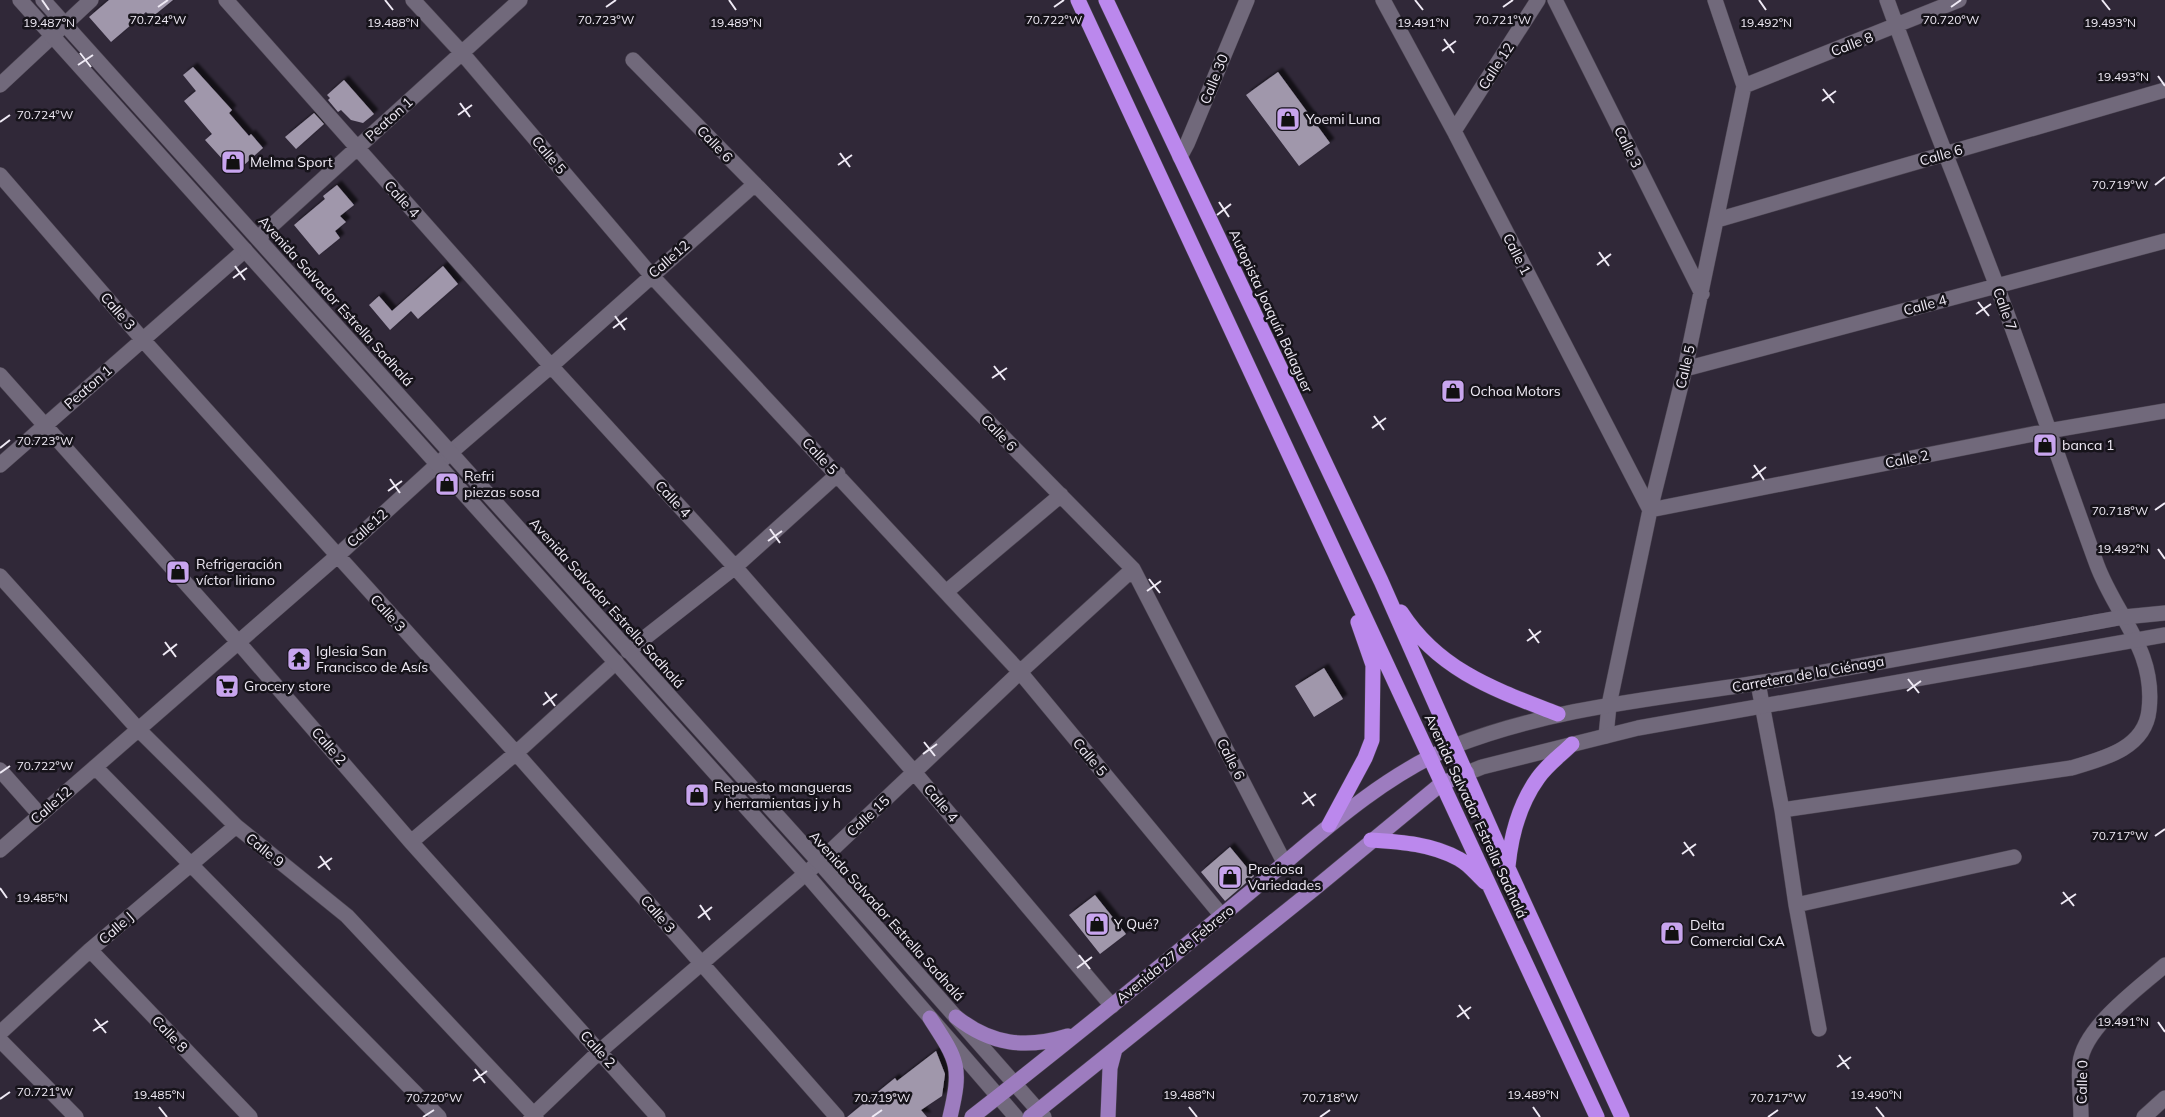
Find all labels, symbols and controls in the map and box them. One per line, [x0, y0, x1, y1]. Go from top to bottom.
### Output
text: 70.724°W [130, 12, 186, 27]
text: 70.723°W [578, 12, 634, 27]
text: 70.722°W [1026, 12, 1082, 27]
text: 70.721°W [1475, 12, 1531, 27]
text: 70.720°W [1923, 12, 1979, 27]
text: 19.487°N [23, 15, 75, 30]
text: 19.488°N [367, 15, 419, 30]
text: 19.489°N [710, 15, 762, 30]
text: 19.491°N [1397, 15, 1449, 30]
text: 19.492°N [1740, 15, 1792, 30]
text: 19.493°N [2084, 15, 2136, 30]
street label: Calle 8 [1828, 28, 1876, 60]
street label: Calle 12 [1474, 39, 1518, 93]
street label: Calle 30 [1196, 51, 1232, 107]
text: 19.493°N [2097, 69, 2149, 84]
street label: Peaton 1 [361, 93, 417, 145]
shop icon: Yoemi Luna [1275, 106, 1301, 132]
text: 70.724°W [17, 107, 73, 122]
place label: Yoemi Luna [1305, 110, 1380, 128]
street label: Calle 6 [693, 122, 737, 166]
street label: Calle 3 [1610, 123, 1646, 171]
street label: Calle 5 [528, 132, 570, 178]
street label: Calle 6 [1917, 140, 1965, 170]
shop icon: Melma Sport [220, 149, 246, 175]
place label: Melma Sport [250, 153, 333, 171]
street label: Calle 4 [381, 177, 424, 222]
text: 70.719°W [2092, 177, 2148, 192]
street label: Avenida Salvador Estrella Sadhalá [255, 212, 417, 390]
street label: Autopista Joaquín Balaguer [1225, 226, 1317, 396]
street label: Calle 1 [1499, 230, 1535, 278]
street label: Calle12 [645, 236, 693, 282]
street label: Calle 7 [1989, 285, 2021, 333]
street label: Calle 3 [97, 288, 139, 334]
street label: Calle 4 [1901, 290, 1949, 319]
street label: Calle 5 [1671, 343, 1699, 391]
street label: Peaton 1 [60, 361, 116, 413]
shop icon: Ochoa Motors [1440, 378, 1466, 404]
place label: Ochoa Motors [1470, 382, 1561, 400]
street label: Calle 6 [977, 411, 1021, 455]
shop icon: banca 1 [2032, 432, 2058, 458]
text: 70.723°W [17, 433, 73, 448]
street label: Calle 5 [798, 434, 842, 478]
place label: banca 1 [2062, 436, 2114, 454]
street label: Calle 2 [1884, 446, 1930, 472]
place label: Refri piezas sosa [464, 467, 540, 501]
shop icon: Refri piezas sosa [434, 471, 460, 497]
street label: Calle 4 [651, 477, 695, 522]
text: 70.718°W [2092, 503, 2148, 518]
street label: Calle12 [343, 505, 391, 551]
street label: Avenida Salvador Estrella Sadhalá [526, 514, 688, 692]
text: 19.492°N [2097, 541, 2149, 556]
place label: Refrigeración víctor liriano [196, 555, 282, 589]
shop icon: Refrigeración víctor liriano [165, 559, 191, 585]
street label: Calle 3 [367, 591, 409, 635]
place label: Iglesia San Francisco de Asís [316, 642, 428, 676]
temple icon: Iglesia San Francisco de Asís [286, 646, 312, 672]
street label: Carretera de la Ciénaga [1731, 652, 1885, 696]
supermarket icon: Grocery store [214, 673, 240, 699]
place label: Grocery store [244, 677, 331, 695]
street label: Avenida Salvador Estrella Sadhalá [1421, 711, 1531, 921]
street label: Calle 2 [308, 723, 350, 769]
street label: Calle 5 [1069, 734, 1111, 780]
street label: Calle 6 [1213, 735, 1249, 783]
text: 70.722°W [17, 758, 73, 773]
place label: Repuesto mangueras y herramientas j y h [714, 778, 852, 812]
street label: Calle 4 [920, 780, 962, 826]
street label: Calle12 [27, 782, 75, 828]
shop icon: Repuesto mangueras y herramientas j y h [684, 782, 710, 808]
street label: Calle 15 [843, 792, 893, 840]
street label: Avenida Salvador Estrella Sadhalá [806, 827, 968, 1005]
text: 70.717°W [2092, 828, 2148, 843]
street label: Calle 9 [242, 829, 288, 871]
place label: Preciosa Variedades [1248, 860, 1321, 894]
shop icon: Preciosa Variedades [1217, 864, 1243, 890]
text: 19.485°N [16, 890, 68, 905]
street label: Calle 3 [637, 891, 679, 937]
street label: Avenida 27 de Febrero [1113, 901, 1237, 1007]
street label: Calle J [95, 908, 137, 948]
shop icon: Y Qué? [1084, 911, 1110, 937]
place label: Y Qué? [1113, 915, 1159, 933]
place label: Delta Comercial CxA [1690, 916, 1786, 950]
shop icon: Delta Comercial CxA [1659, 920, 1685, 946]
street label: Calle 8 [148, 1012, 192, 1056]
text: 19.491°N [2097, 1014, 2149, 1029]
street label: Calle 2 [577, 1027, 619, 1071]
street label: Calle 0 [2073, 1060, 2091, 1104]
text: 70.721°W [17, 1084, 73, 1099]
text: 19.485°N [133, 1087, 185, 1102]
text: 19.488°N [1163, 1087, 1215, 1102]
text: 19.489°N [1507, 1087, 1559, 1102]
text: 19.490°N [1850, 1087, 1902, 1102]
text: 70.720°W [406, 1090, 462, 1105]
text: 70.719°W [854, 1090, 910, 1105]
text: 70.718°W [1302, 1090, 1358, 1105]
text: 70.717°W [1750, 1090, 1806, 1105]

